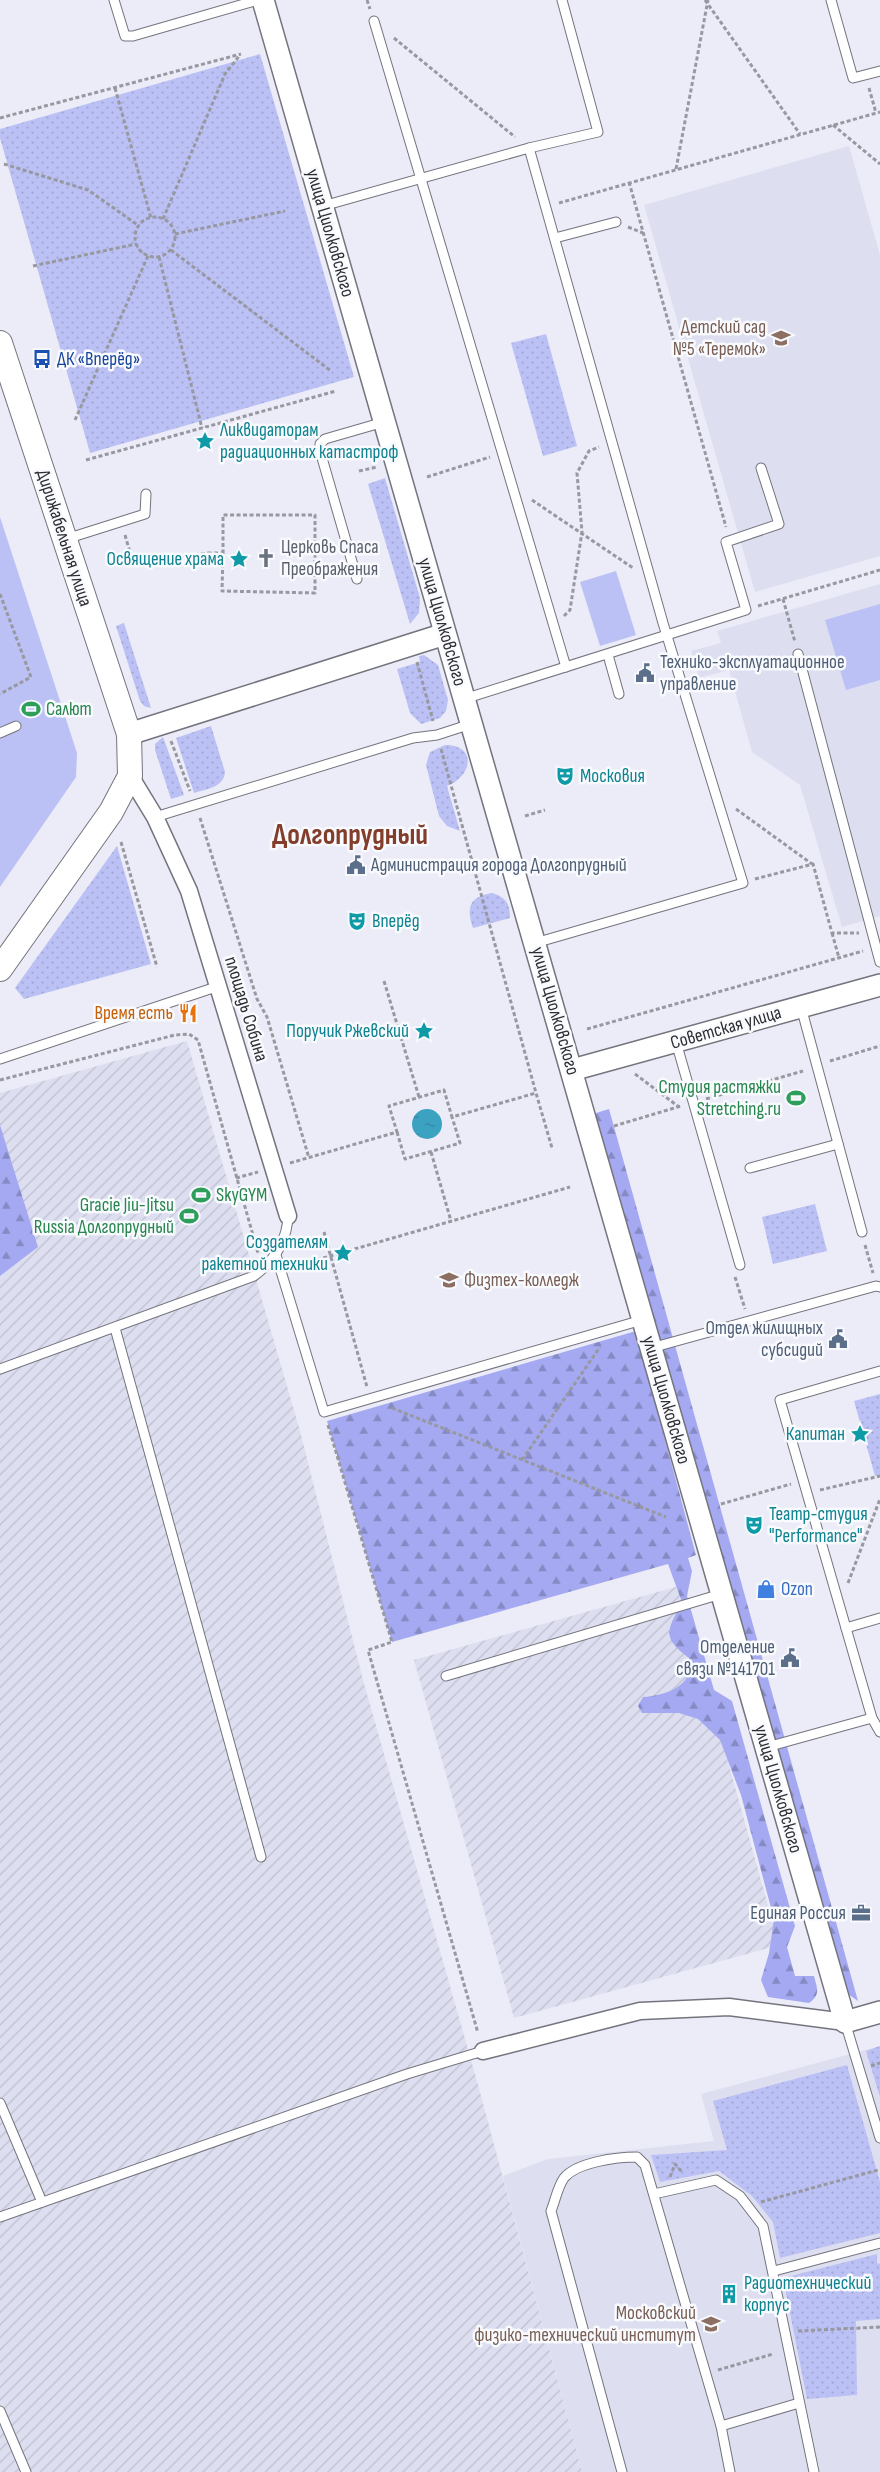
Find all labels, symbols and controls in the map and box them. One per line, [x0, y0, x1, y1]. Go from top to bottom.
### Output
street label: улица Циолковского [301, 166, 359, 300]
place label: Детский сад №5 «Теремок» [673, 316, 766, 361]
school or university icon: Детский сад №5 «Теремок» [770, 327, 792, 349]
bus stop icon: ДК «Вперёд» [31, 348, 53, 370]
place label: ДК «Вперёд» [57, 348, 140, 371]
place label: Ликвидаторам радиационных катастроф [219, 419, 399, 464]
place icon: Ликвидаторам радиационных катастроф [194, 430, 216, 452]
street label: Дирижабельная улица [31, 467, 97, 609]
place label: Церковь Спаса Преображения [281, 536, 379, 581]
church icon: Церковь Спаса Преображения [255, 547, 277, 569]
place label: Освящение храма [107, 548, 224, 571]
place icon: Освящение храма [228, 548, 250, 570]
street label: улица Циолковского [413, 555, 471, 689]
place label: Технико-эксплуатационное управление [660, 651, 845, 696]
public building icon: Технико-эксплуатационное управление [634, 662, 656, 684]
sports icon: Салют [20, 698, 42, 720]
place label: Салют [46, 698, 92, 721]
theatre icon: Московия [554, 765, 576, 787]
place label: Московия [580, 765, 645, 788]
district label: Долгопрудный [272, 818, 428, 853]
public building icon: Администрация города Долгопрудный [345, 854, 367, 876]
place label: Администрация города Долгопрудный [370, 854, 627, 877]
theatre icon: Вперёд [346, 910, 368, 932]
place label: Вперёд [372, 910, 420, 933]
street label: улица Циолковского [526, 944, 584, 1078]
street label: площадь Собина [219, 954, 273, 1064]
street label: Советская улица [668, 1001, 784, 1055]
place label: Время есть [94, 1002, 173, 1025]
restaurant icon: Время есть [177, 1002, 199, 1024]
place label: Поручик Ржевский [286, 1020, 409, 1043]
place icon: Поручик Ржевский [413, 1020, 435, 1042]
place label: Студия растяжки Stretching.ru [659, 1076, 781, 1121]
sports icon: Студия растяжки Stretching.ru [785, 1087, 807, 1109]
sports icon: SkyGYM [190, 1184, 212, 1206]
place label: SkyGYM [216, 1184, 267, 1207]
place label: Gracie Jiu-Jitsu Russia Долгопрудный [34, 1194, 174, 1239]
sports icon: Gracie Jiu-Jitsu Russia Долгопрудный [178, 1205, 200, 1227]
place label: Создателям ракетной техники [201, 1231, 328, 1276]
place icon: Создателям ракетной техники [332, 1242, 354, 1264]
school or university icon: Физтех-колледж [438, 1269, 460, 1291]
place label: Физтех-колледж [464, 1269, 580, 1292]
place label: Отдел жилищных субсидий [705, 1317, 823, 1362]
public building icon: Отдел жилищных субсидий [827, 1328, 849, 1350]
street label: улица Циолковского [637, 1333, 695, 1467]
place label: Капитан [786, 1423, 845, 1446]
place icon: Капитан [849, 1423, 871, 1445]
place label: Театр-студия "Performance" [769, 1503, 868, 1548]
theatre icon: Театр-студия "Performance" [743, 1514, 765, 1536]
shop icon: Ozon [755, 1578, 777, 1600]
place label: Ozon [781, 1578, 813, 1601]
place label: Отделение связи №141701 [676, 1636, 775, 1681]
public building icon: Отделение связи №141701 [779, 1647, 801, 1669]
street label: улица Циолковского [749, 1722, 807, 1856]
place label: Единая Россия [750, 1902, 846, 1925]
office icon: Единая Россия [850, 1902, 872, 1924]
place label: Радиотехнический корпус [744, 2272, 871, 2317]
building icon: Радиотехнический корпус [718, 2283, 740, 2305]
place label: Московский физико-технический институт [474, 2302, 696, 2347]
school or university icon: Московский физико-технический институт [700, 2313, 722, 2335]

